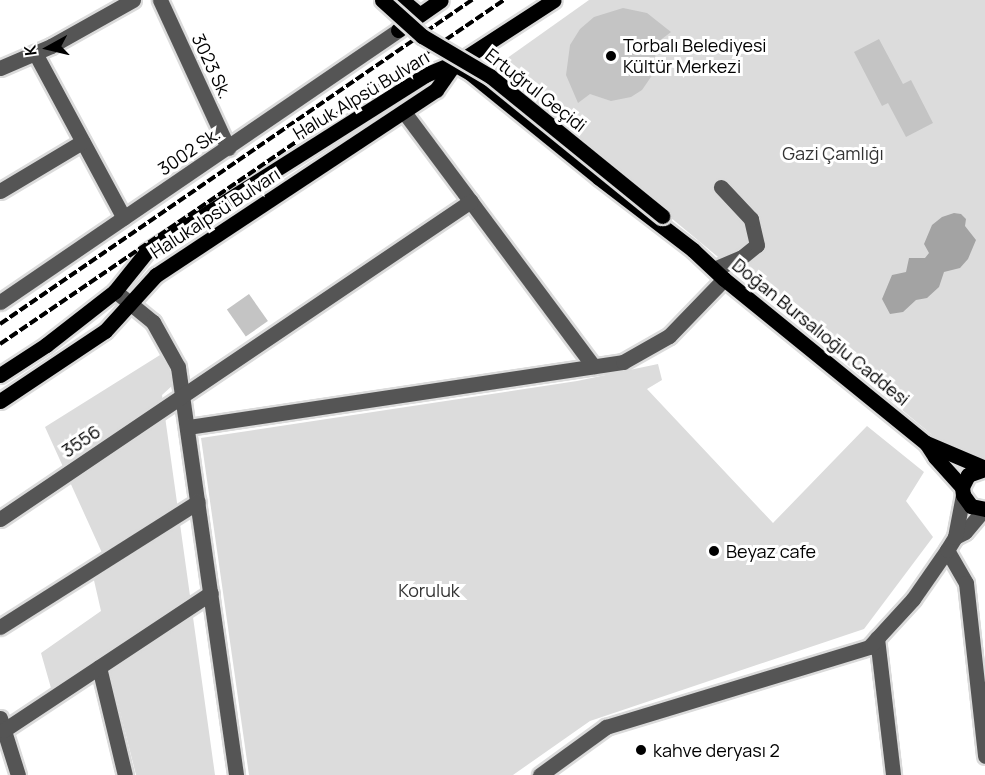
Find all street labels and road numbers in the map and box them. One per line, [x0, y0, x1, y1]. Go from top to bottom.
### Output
street label: 3023 Sk. [188, 30, 236, 102]
street label: Ertuğrul Geçidi [481, 44, 591, 136]
street label: Haluk Alpsü Bulvarı [289, 46, 433, 144]
street label: 3002 Sk. [154, 122, 224, 180]
street label: Halukalpsü Bulvarı [146, 163, 284, 263]
street label: Doğan Bursalıoğlu Caddesi [728, 254, 914, 410]
street label: 3556 [58, 420, 104, 462]

